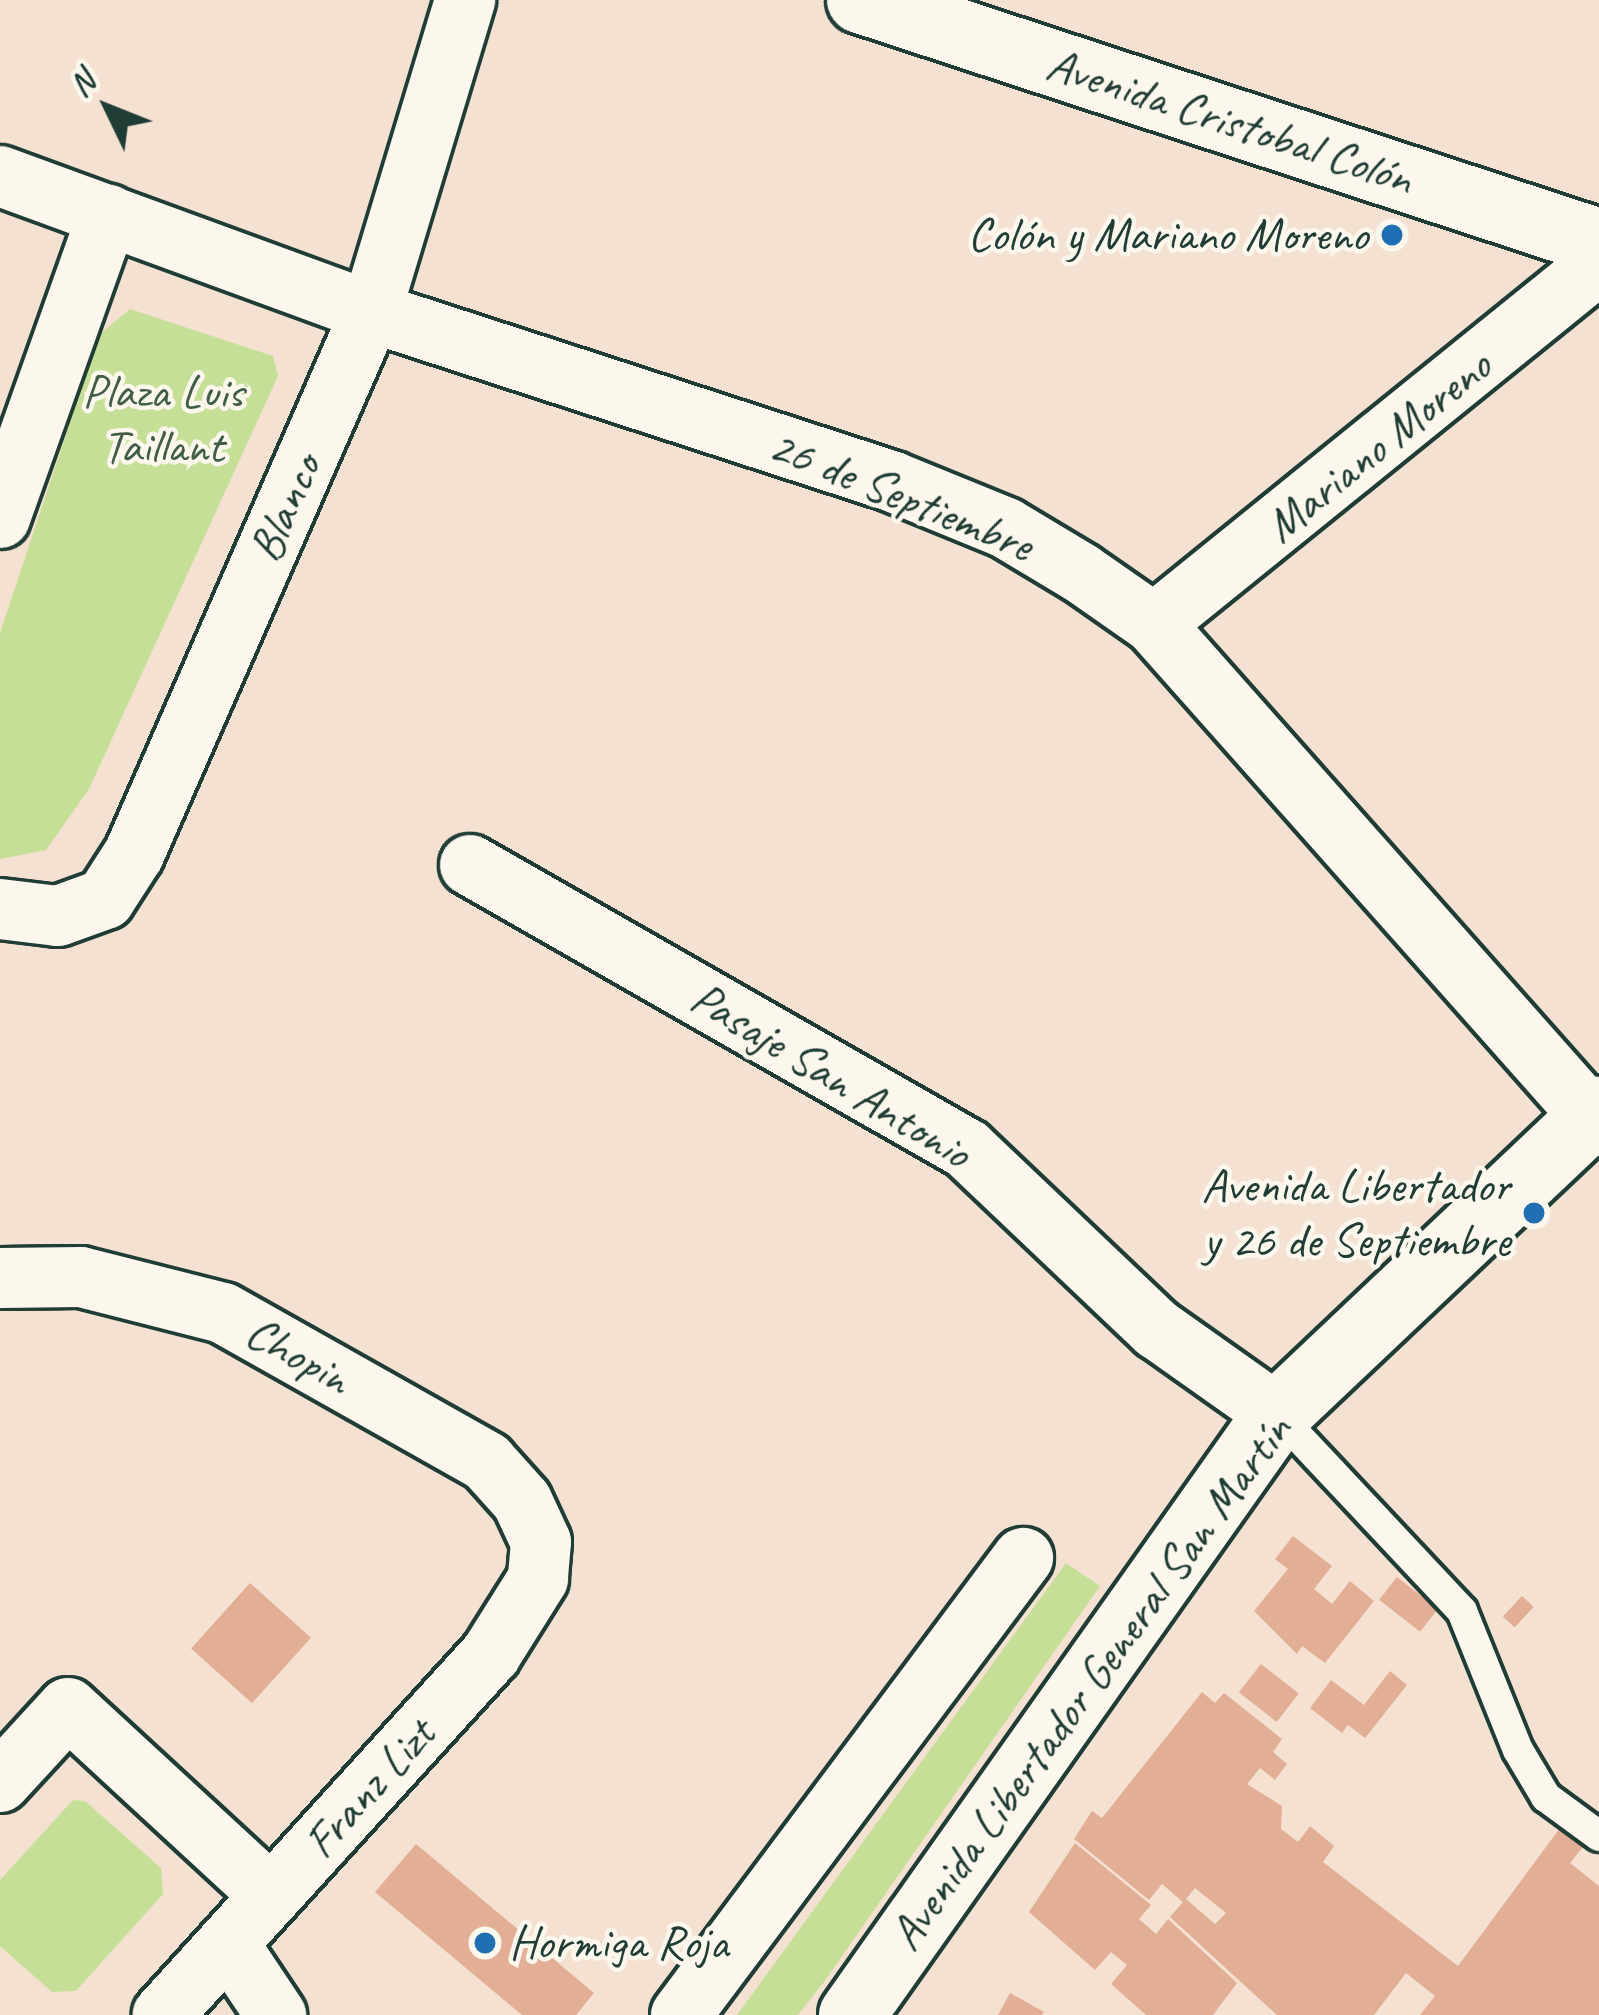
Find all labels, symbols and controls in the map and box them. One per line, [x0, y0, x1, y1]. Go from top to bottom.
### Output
street label: Avenida Cristobal Colón [1040, 35, 1420, 207]
north arrow [48, 48, 168, 168]
text: N [59, 62, 104, 105]
place label: Colón y Mariano Moreno [968, 206, 1368, 264]
marker: Colón y Mariano Moreno [1379, 222, 1405, 248]
street label: Mariano Moreno [1253, 337, 1503, 555]
park label: Plaza Luis Taillant [83, 362, 243, 475]
street label: 26 de Septiembre [761, 416, 1041, 574]
street label: Blanco [236, 446, 334, 570]
street label: Pasaje San Antonio [680, 969, 982, 1181]
place label: Avenida Libertador y 26 de Septiembre [1202, 1156, 1510, 1269]
marker: Avenida Libertador y 26 de Septiembre [1521, 1200, 1547, 1226]
street label: Chopin [236, 1303, 360, 1407]
street label: Avenida Libertador General San Martín [876, 1402, 1304, 1962]
street label: Franz Lizt [291, 1706, 447, 1870]
place label: Hormiga Roja [509, 1914, 728, 1972]
marker: Hormiga Roja [472, 1930, 498, 1956]

